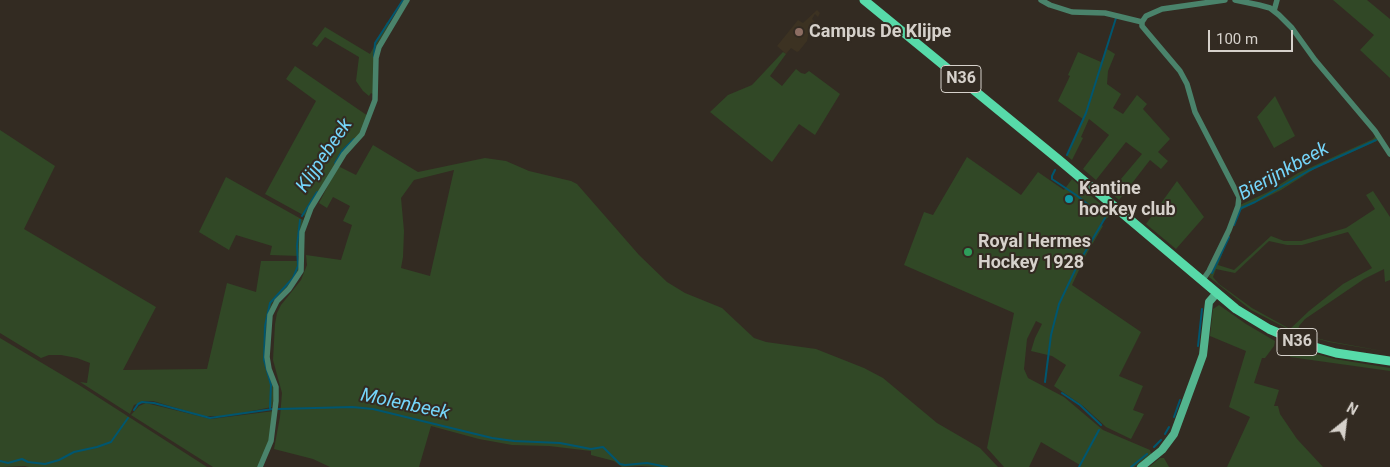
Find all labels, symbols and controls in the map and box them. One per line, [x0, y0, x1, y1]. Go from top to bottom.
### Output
scale bar [1210, 20, 1295, 52]
place label: Campus De Klijpe [809, 21, 951, 43]
marker: Campus De Klijpe [793, 26, 805, 38]
text: 100 m [1216, 30, 1258, 48]
road number: N36 [941, 66, 981, 92]
water label: Klijpebeek [292, 115, 358, 197]
water label: Bierijnkbeek [1235, 138, 1333, 206]
place label: Kantine hockey club [1079, 178, 1176, 220]
marker: Kantine hockey club [1063, 193, 1075, 205]
place label: Royal Hermes Hockey 1928 [978, 231, 1091, 274]
marker: Royal Hermes Hockey 1928 [962, 246, 974, 258]
road number: N36 [1277, 328, 1317, 356]
water label: Molenbeek [358, 384, 452, 426]
north arrow [1320, 397, 1370, 447]
text: N [1344, 399, 1360, 418]

